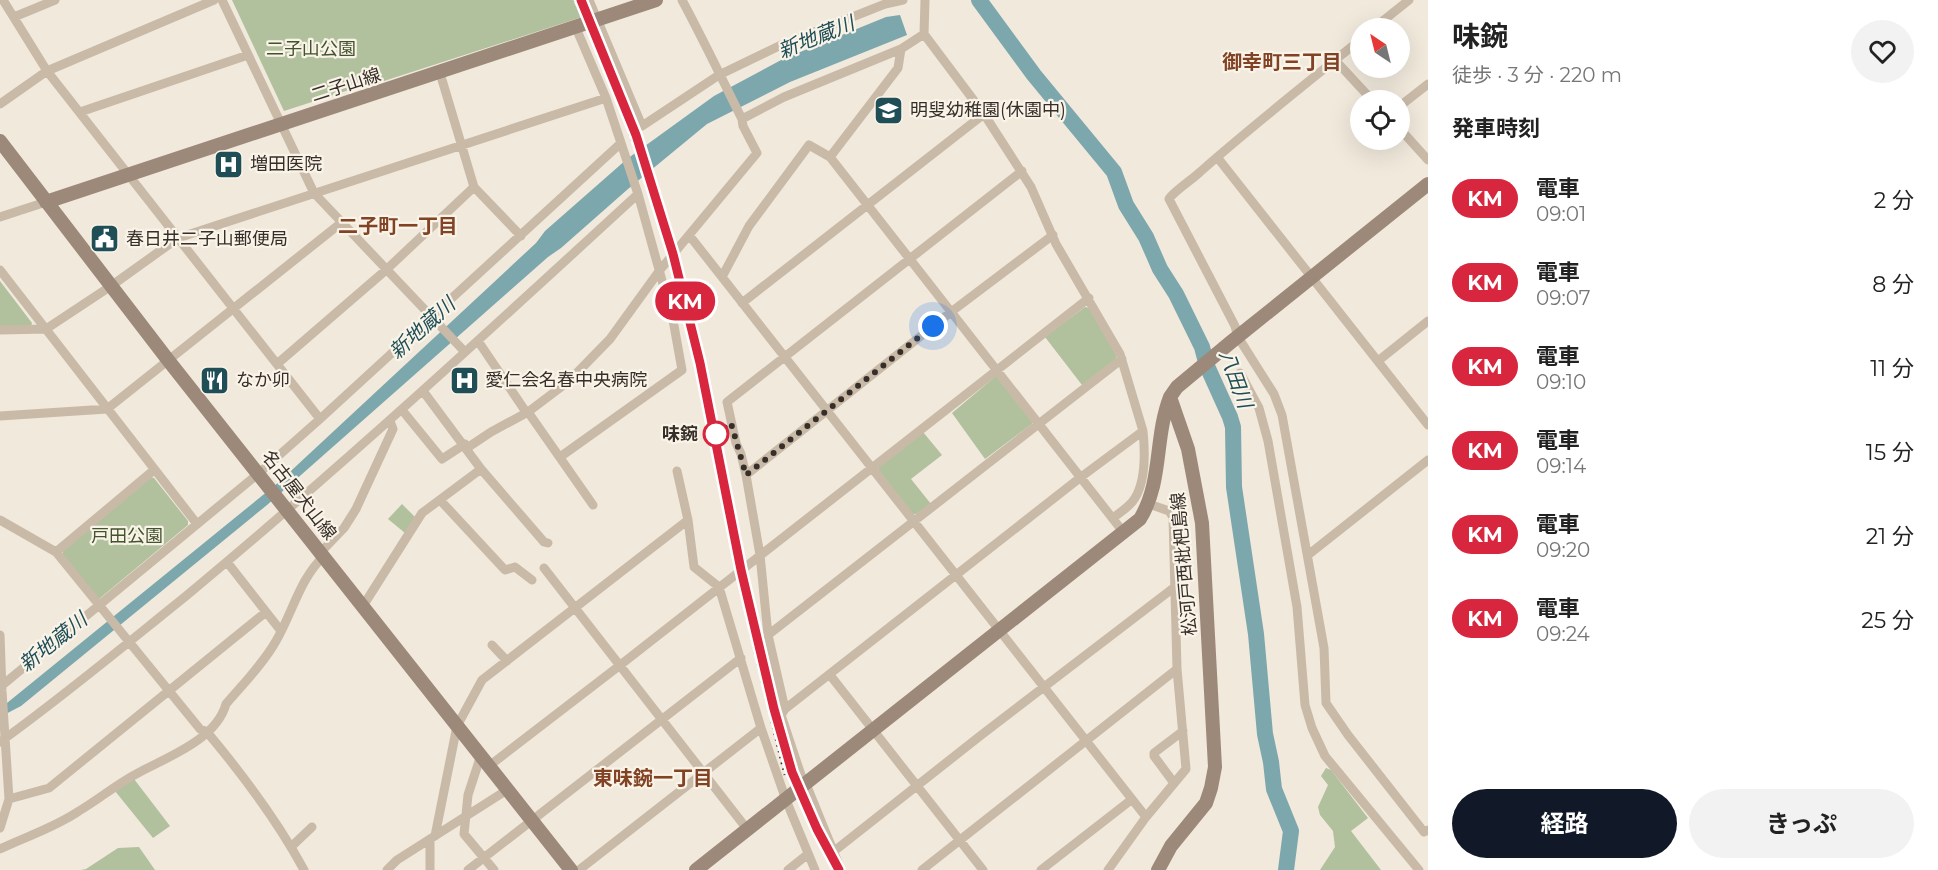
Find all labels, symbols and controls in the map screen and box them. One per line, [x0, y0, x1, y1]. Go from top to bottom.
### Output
water label: 新地蔵川 [774, 10, 859, 63]
north arrow [1350, 18, 1410, 78]
map controls [1350, 18, 1410, 150]
text: 味鋺 [1452, 19, 1508, 53]
button: heart [1851, 20, 1914, 83]
park label: 二子山公園 [266, 38, 356, 60]
district label: 御幸町三丁目 [1222, 50, 1342, 74]
street label: 二子山線 [308, 63, 384, 107]
text: 徒歩 · 3 分 · 220 m [1452, 63, 1622, 87]
button: locate [1350, 90, 1410, 150]
school or university icon: 明叟幼稚園(休園中) [873, 94, 905, 126]
place label: 明叟幼稚園(休園中) [910, 99, 1066, 121]
text: 発車時刻 [1452, 115, 1540, 142]
hospital icon: 増田医院 [213, 148, 245, 180]
place label: 増田医院 [250, 153, 322, 175]
text: 電車 [1536, 175, 1580, 202]
text: KM [1467, 186, 1503, 211]
text: 2 分 [1874, 187, 1914, 214]
text: 09:01 [1536, 202, 1586, 226]
district label: 二子町一丁目 [338, 214, 458, 238]
public building icon: 春日井二子山郵便局 [89, 223, 121, 255]
place label: 春日井二子山郵便局 [126, 228, 288, 250]
text: 電車 [1536, 259, 1580, 286]
text: KM [1467, 270, 1503, 295]
text: 8 分 [1872, 271, 1914, 298]
line badge: KM [658, 282, 712, 320]
text: 09:07 [1536, 286, 1591, 310]
text: KM [667, 289, 703, 314]
water label: 新地蔵川 [384, 291, 461, 364]
your location [918, 311, 948, 341]
text: 電車 [1536, 343, 1580, 370]
water label: 八田川 [1214, 347, 1258, 413]
text: KM [1467, 354, 1503, 379]
text: 11 分 [1870, 355, 1914, 382]
restaurant icon: なか卯 [199, 364, 231, 396]
hospital icon: 愛仁会名春中央病院 [448, 364, 480, 396]
place label: なか卯 [236, 369, 290, 391]
place label: 愛仁会名春中央病院 [485, 369, 647, 391]
text: 09:10 [1536, 370, 1586, 394]
marker: 味鋺 [703, 421, 729, 447]
place label: 味鋺 [662, 423, 698, 445]
text: 電車 [1536, 427, 1580, 454]
text: KM [1467, 438, 1503, 463]
text: 15 分 [1866, 439, 1914, 466]
street label: 名古屋犬山線 [257, 446, 341, 544]
text: 09:14 [1536, 454, 1586, 478]
street label: 松河戸西枇杷島線 [1167, 491, 1201, 637]
text: 電車 [1536, 511, 1580, 538]
text: KM [1467, 522, 1503, 547]
text: 21 分 [1866, 523, 1914, 550]
park label: 戸田公園 [91, 525, 163, 547]
text: 09:20 [1536, 538, 1590, 562]
text: 電車 [1536, 595, 1580, 622]
water label: 新地蔵川 [14, 606, 93, 676]
text: KM [1467, 606, 1503, 631]
text: 25 分 [1861, 607, 1914, 634]
text: 09:24 [1536, 622, 1590, 646]
district label: 東味鋺一丁目 [593, 766, 713, 790]
button: 経路 [1452, 789, 1677, 858]
button: きっぷ [1689, 789, 1914, 858]

